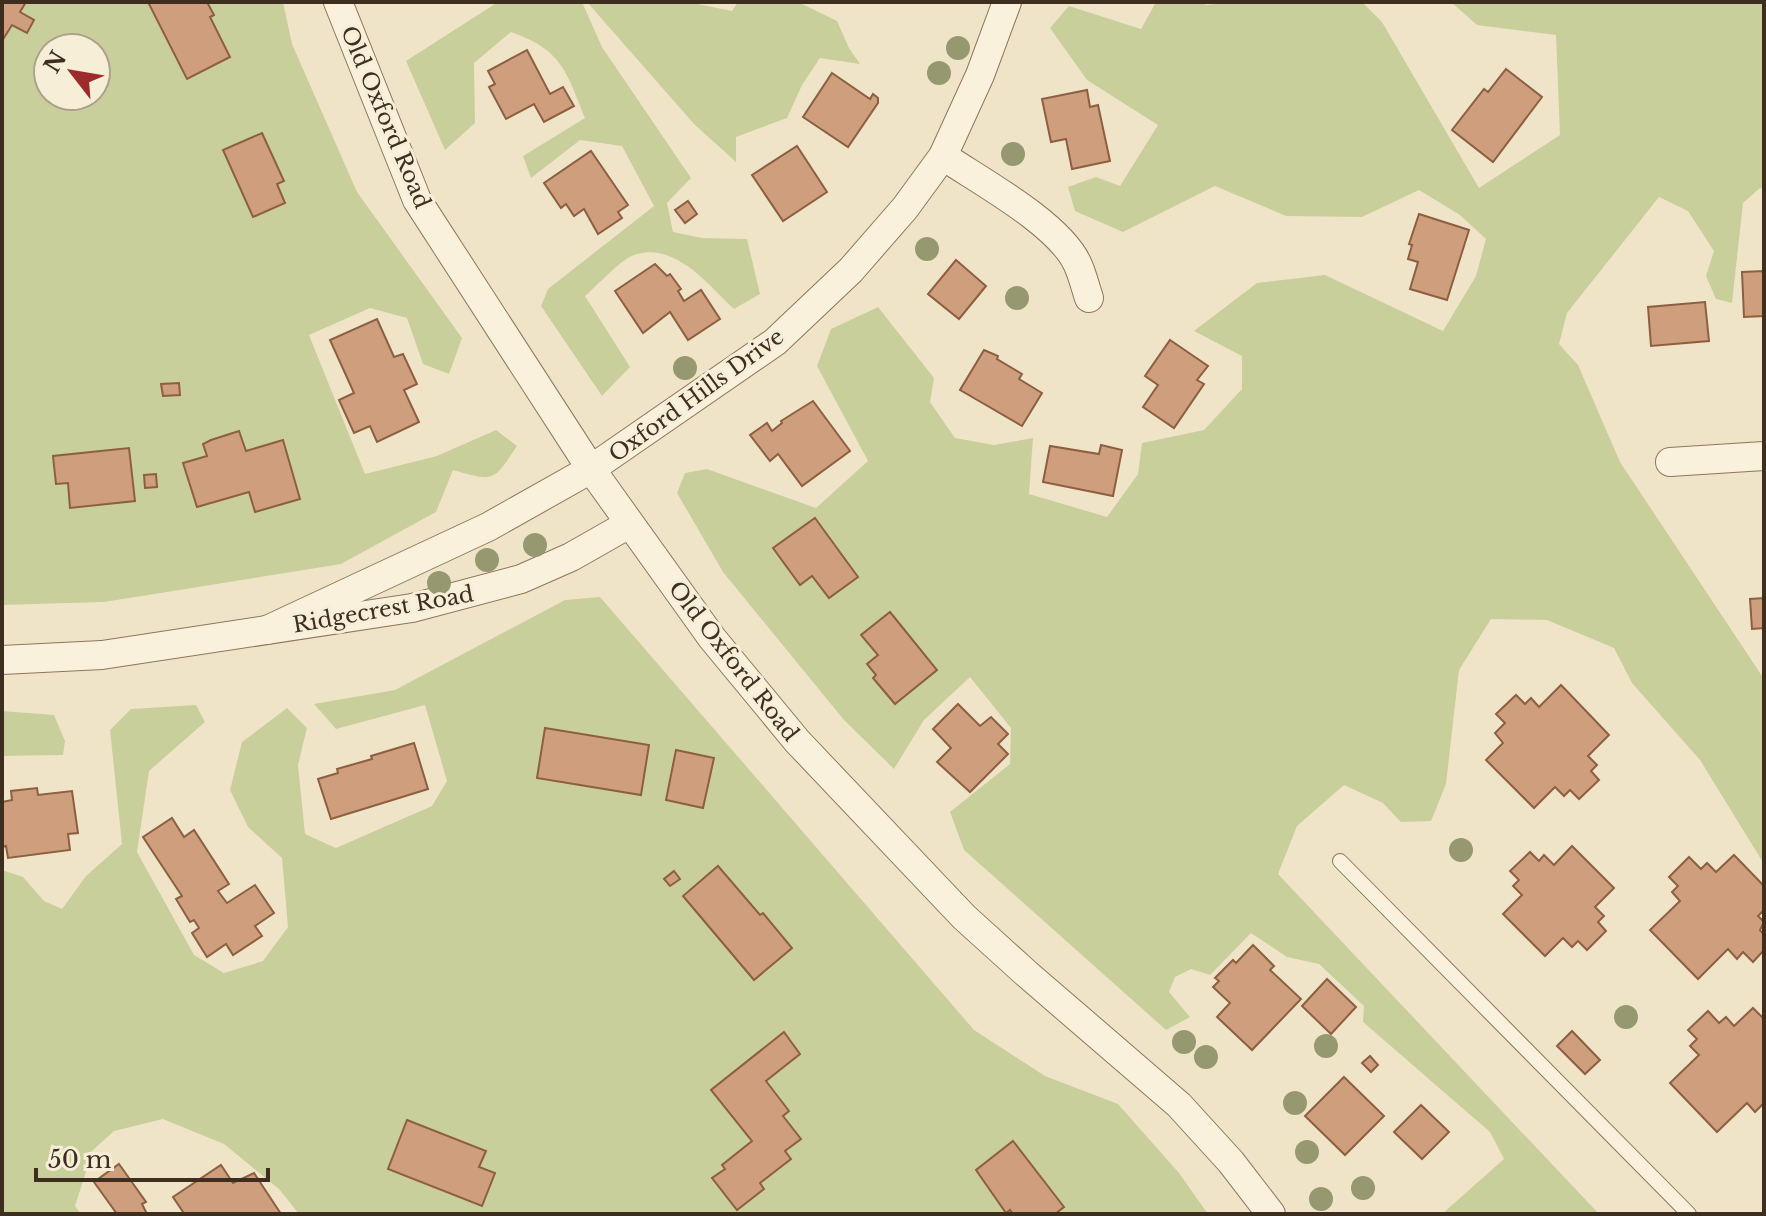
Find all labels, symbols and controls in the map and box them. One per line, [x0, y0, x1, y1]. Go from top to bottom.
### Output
street label: Old Oxford Road [335, 22, 436, 213]
north arrow [32, 32, 112, 112]
text: N [38, 46, 72, 78]
street label: Oxford Hills Drive [604, 323, 789, 468]
street label: Old Oxford Road [663, 576, 805, 747]
street label: Ridgecrest Road [291, 580, 476, 639]
scale bar [36, 1132, 268, 1182]
text: 50 m [48, 1145, 112, 1174]

